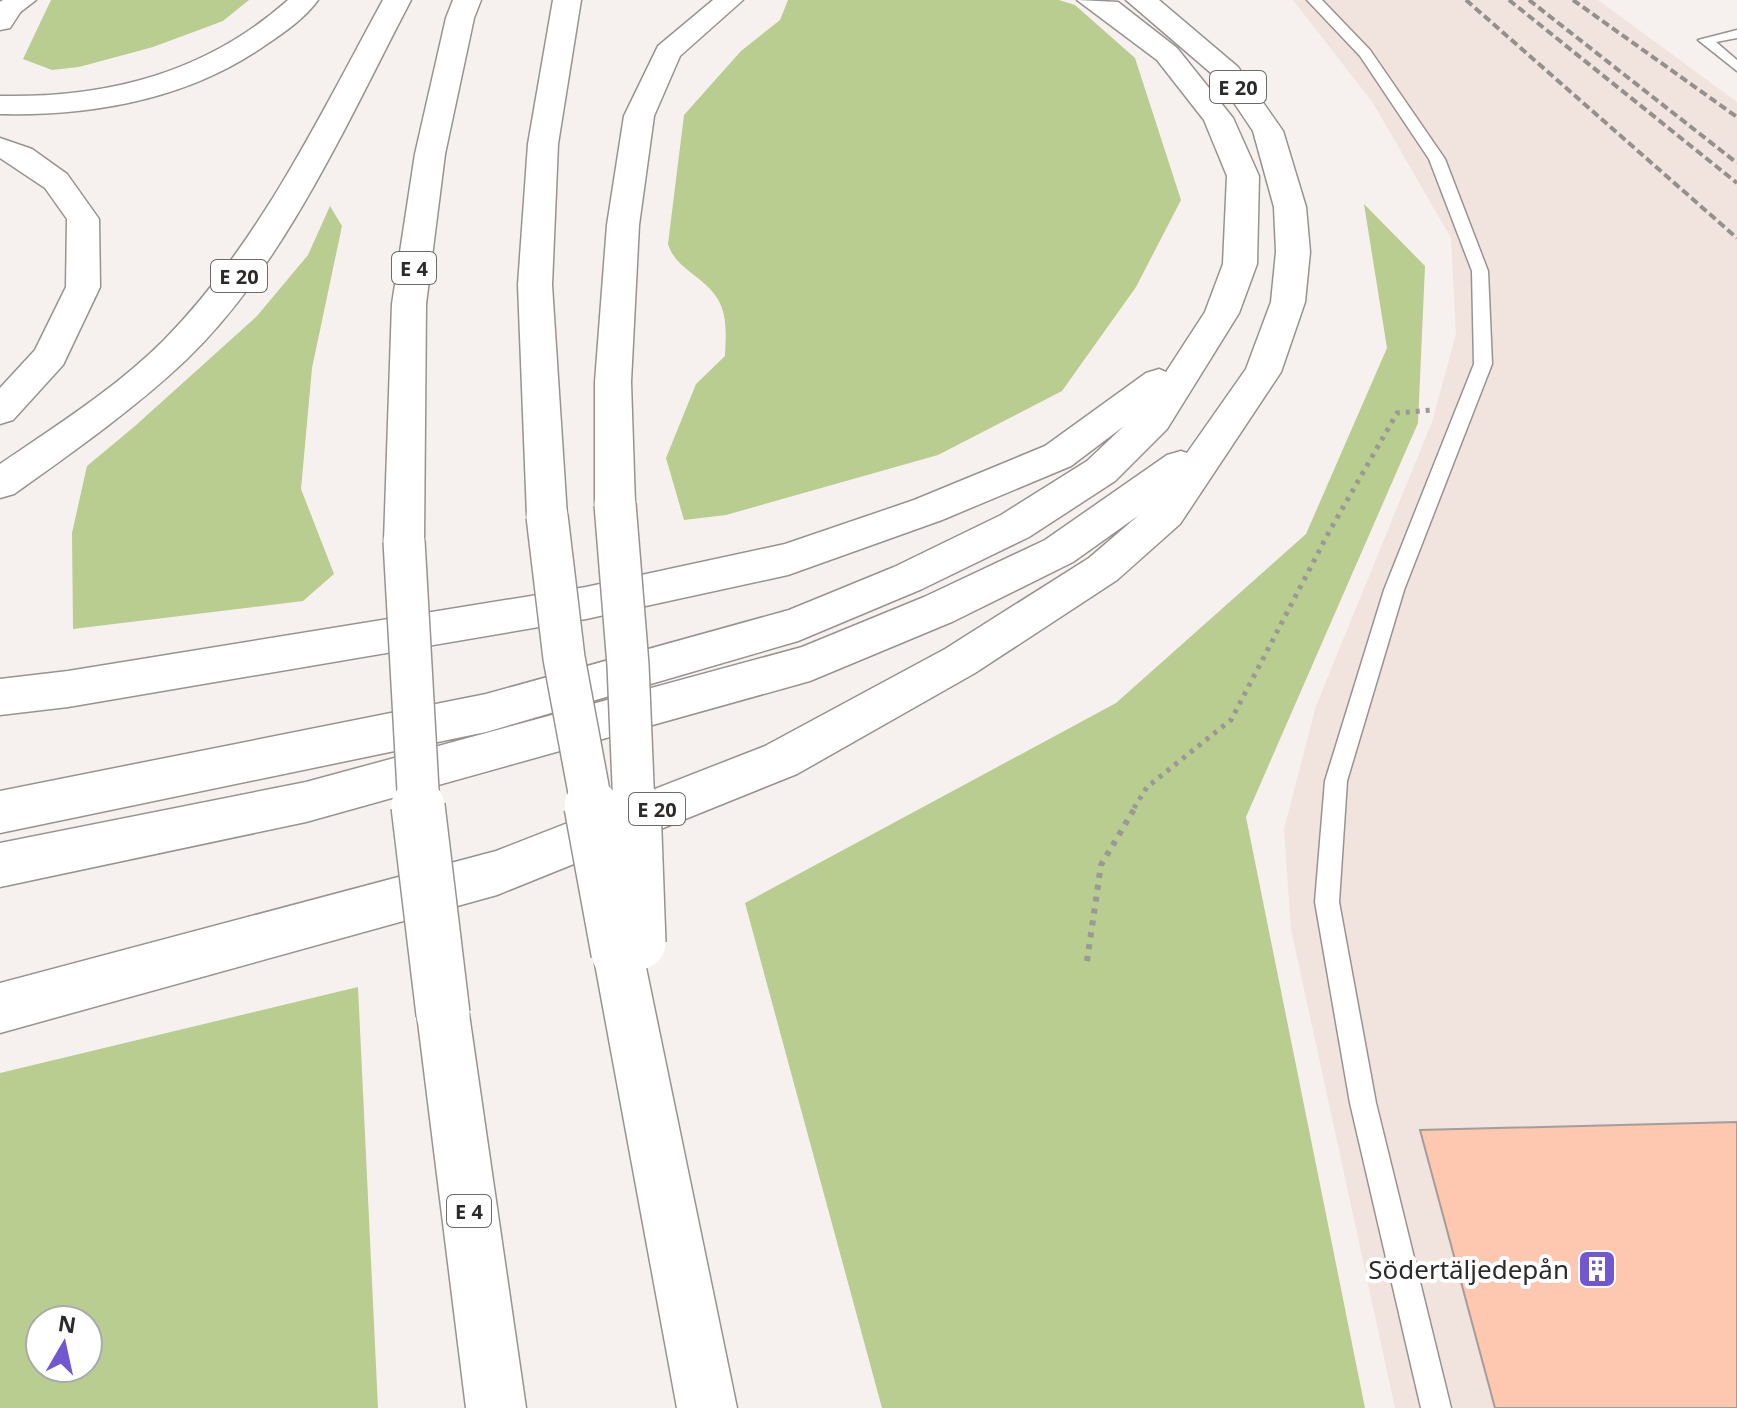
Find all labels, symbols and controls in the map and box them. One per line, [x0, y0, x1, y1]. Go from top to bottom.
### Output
road number: E 20 [1210, 71, 1266, 103]
road number: E 4 [392, 252, 436, 284]
road number: E 20 [211, 260, 267, 292]
road number: E 20 [629, 793, 685, 825]
road number: E 4 [447, 1195, 491, 1227]
building icon: Södertäljedepån [1576, 1248, 1618, 1290]
place label: Södertäljedepån [1368, 1251, 1569, 1287]
north arrow [24, 1304, 104, 1384]
text: N [56, 1307, 78, 1339]

